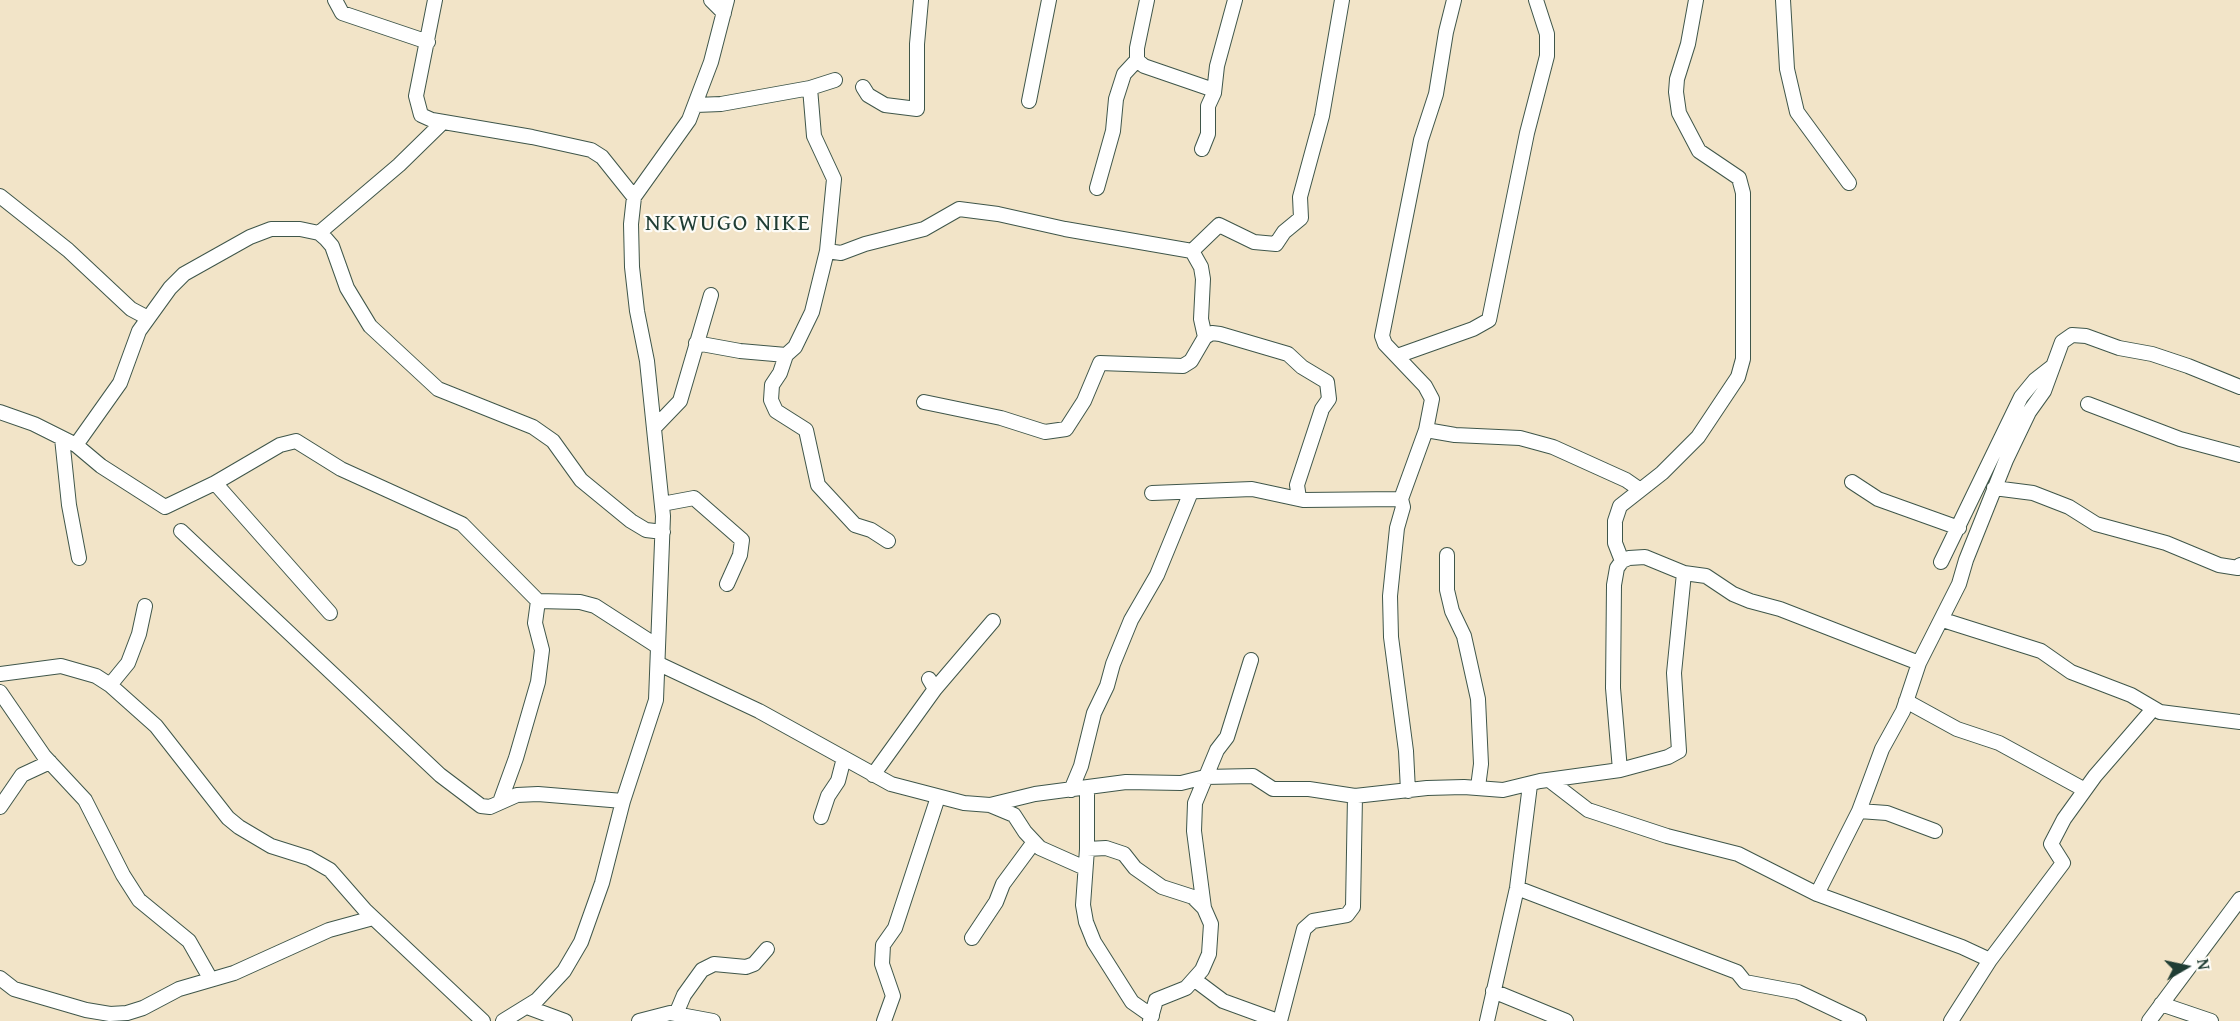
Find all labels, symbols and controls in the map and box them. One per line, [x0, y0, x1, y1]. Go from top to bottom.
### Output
district label: NKWUGO NIKE [645, 210, 811, 238]
north arrow [2156, 937, 2216, 997]
text: N [2191, 957, 2216, 971]

